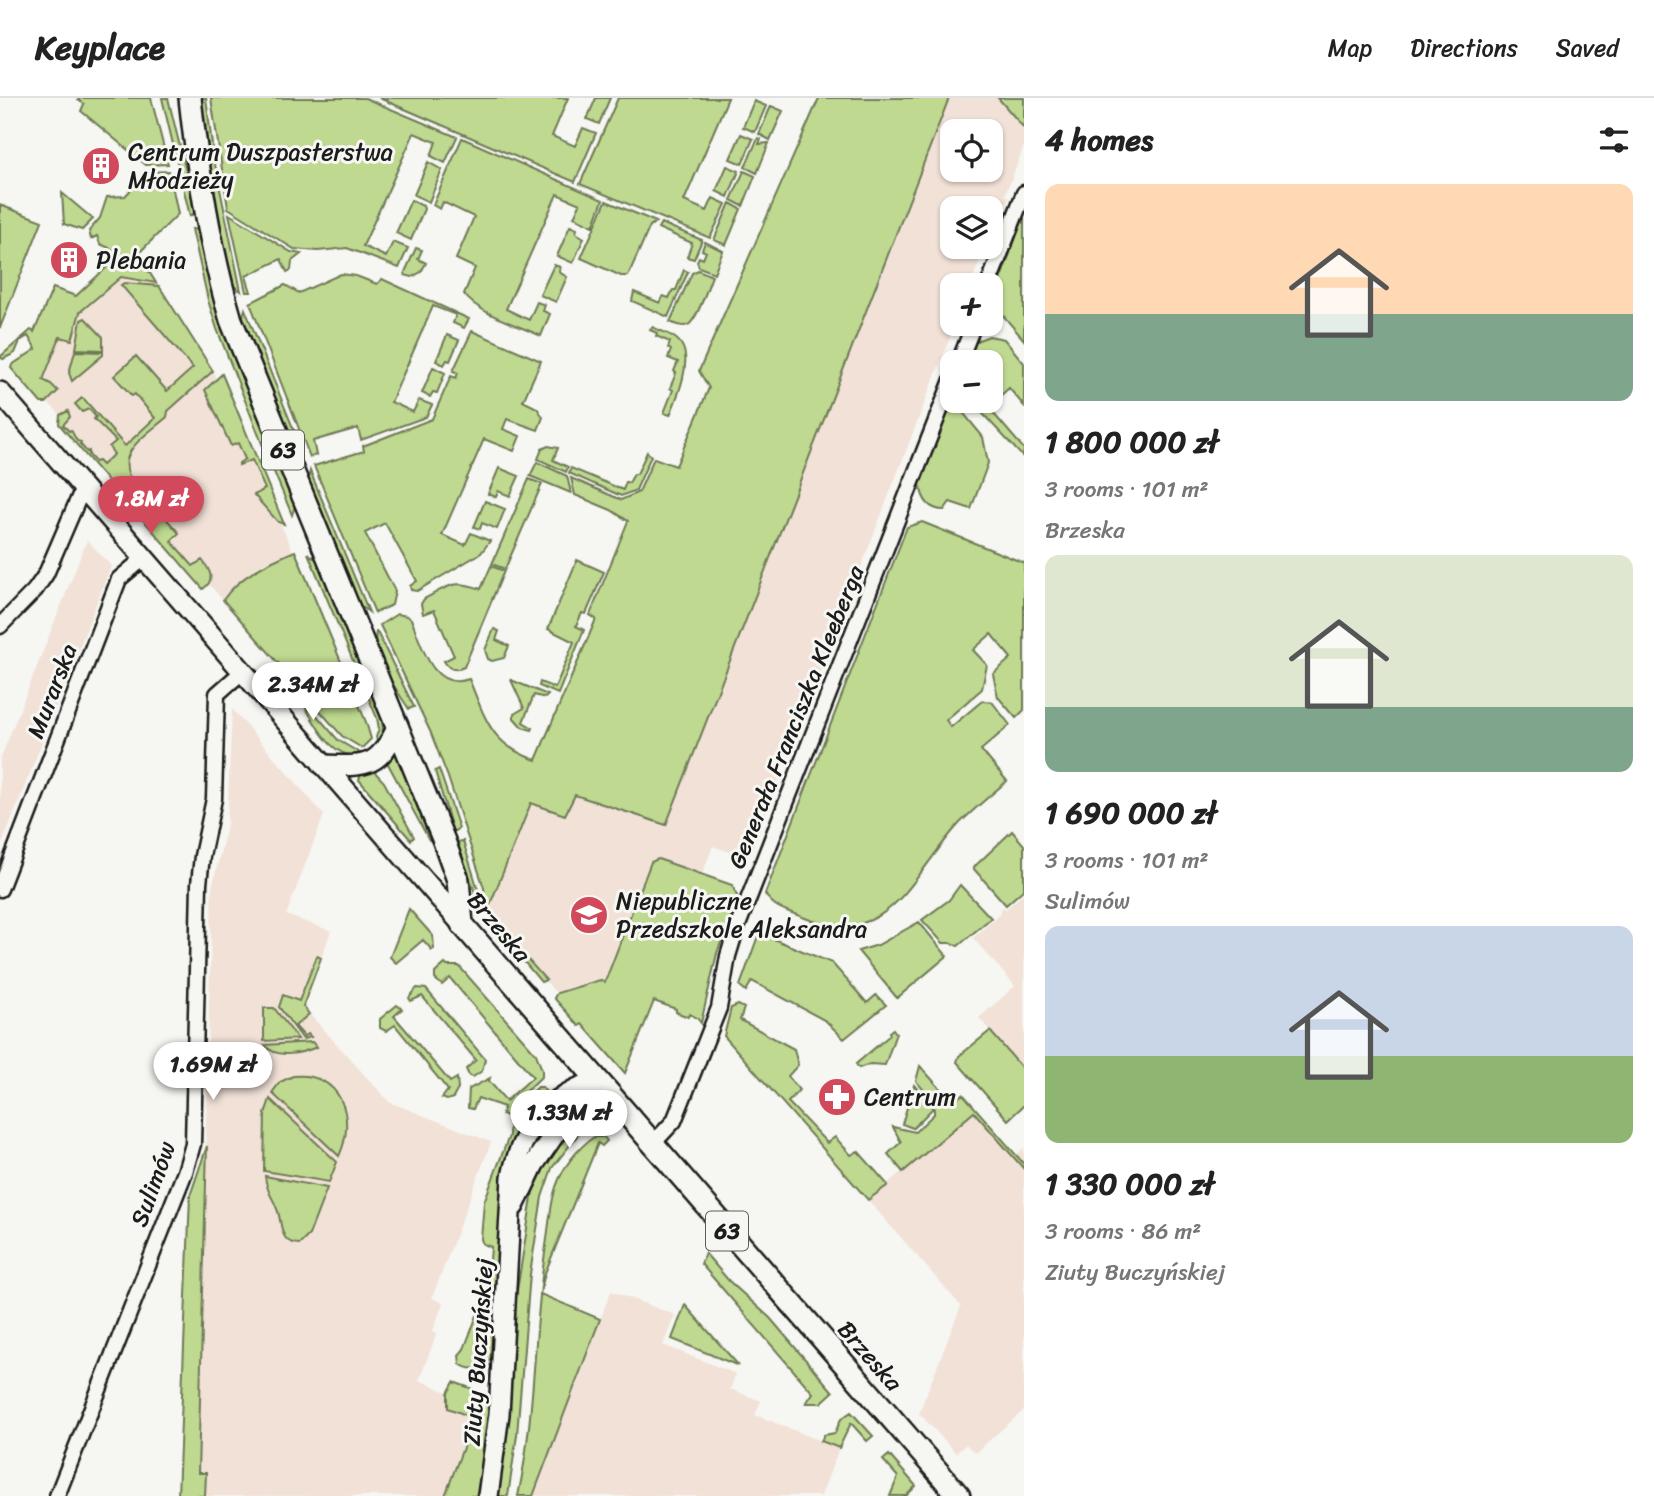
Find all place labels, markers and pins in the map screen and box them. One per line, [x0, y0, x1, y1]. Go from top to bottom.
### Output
place label: Centrum Duszpasterstwa Młodzieży [128, 131, 393, 201]
building icon: Centrum Duszpasterstwa Młodzieży [80, 145, 122, 187]
building icon: Plebania [48, 239, 90, 281]
place label: Plebania [96, 239, 186, 281]
pin: 1.8M zł [86, 476, 216, 536]
pin: 2.34M zł [241, 662, 385, 722]
place label: Niepubliczne Przedszkole Aleksandra [616, 880, 867, 950]
school or university icon: Niepubliczne Przedszkole Aleksandra [568, 894, 610, 936]
pin: 1.69M zł [141, 1042, 285, 1102]
pharmacy icon: Centrum [816, 1076, 858, 1118]
place label: Centrum [864, 1076, 956, 1118]
pin: 1.33M zł [497, 1090, 641, 1150]

